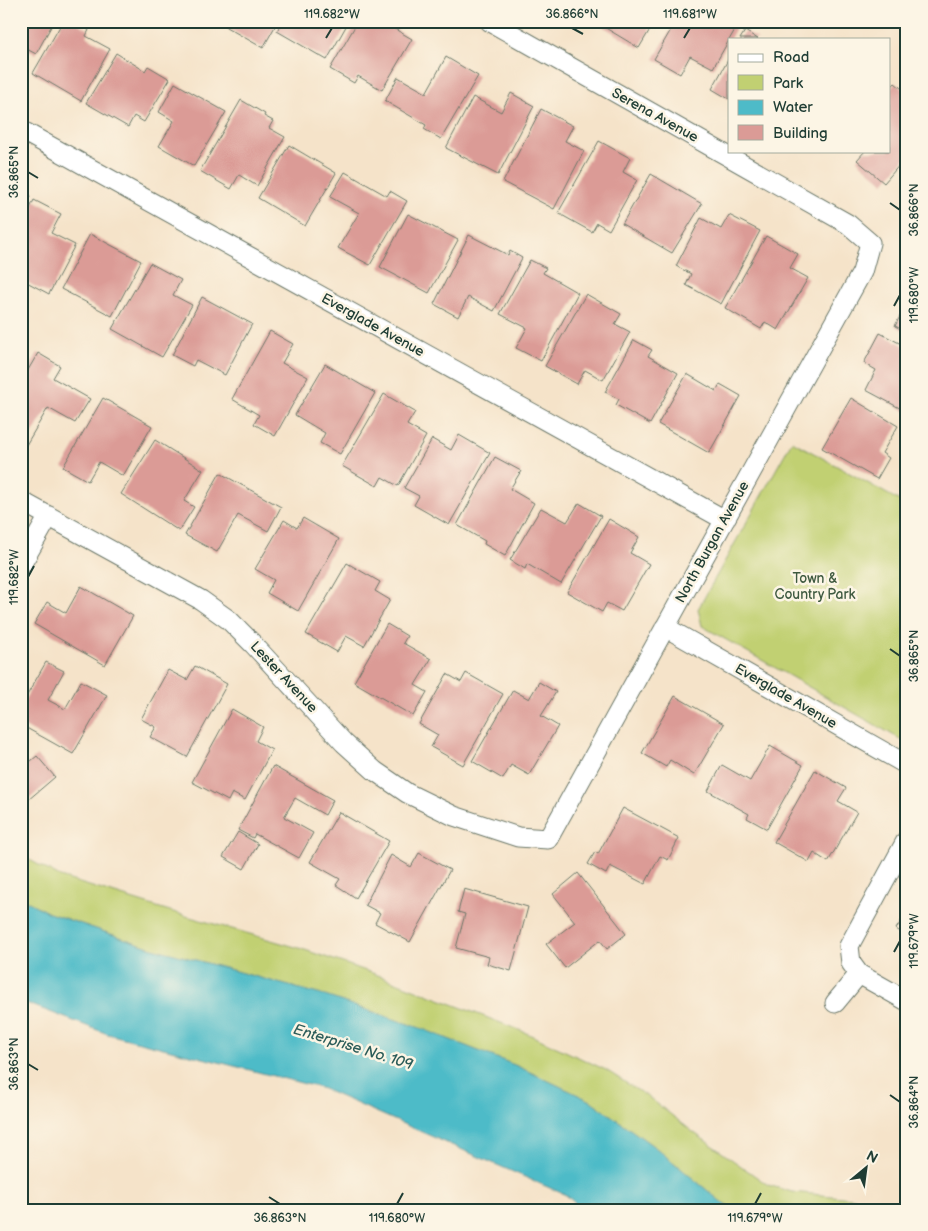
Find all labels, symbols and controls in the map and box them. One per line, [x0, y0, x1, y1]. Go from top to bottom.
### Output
text: 119.682°W [304, 7, 360, 22]
text: 36.866°N [545, 7, 599, 22]
text: 119.681°W [663, 7, 717, 22]
legend [728, 38, 890, 152]
text: Road [773, 48, 809, 67]
text: Park [773, 74, 804, 93]
street label: Serena Avenue [609, 84, 701, 146]
text: Water [773, 98, 813, 117]
text: Building [773, 124, 828, 143]
text: 36.865°N [7, 146, 22, 198]
text: 36.866°N [907, 183, 922, 237]
text: 119.680°W [907, 267, 922, 323]
street label: Everglade Avenue [319, 290, 427, 360]
street label: North Burgan Avenue [672, 478, 752, 606]
text: 119.682°W [7, 549, 22, 605]
park label: Town & Country Park [775, 570, 856, 603]
text: 36.865°N [907, 630, 922, 682]
street label: Lester Avenue [247, 638, 321, 716]
street label: Everglade Avenue [732, 660, 840, 732]
text: 119.679°W [907, 913, 922, 969]
water label: Enterprise No. 109 [291, 1020, 415, 1074]
text: 36.863°N [7, 1037, 22, 1091]
text: 36.864°N [907, 1076, 922, 1128]
north arrow [840, 1144, 890, 1194]
text: N [863, 1147, 881, 1167]
text: 36.863°N [253, 1211, 307, 1226]
text: 119.680°W [369, 1211, 425, 1226]
text: 119.679°W [727, 1211, 783, 1226]

